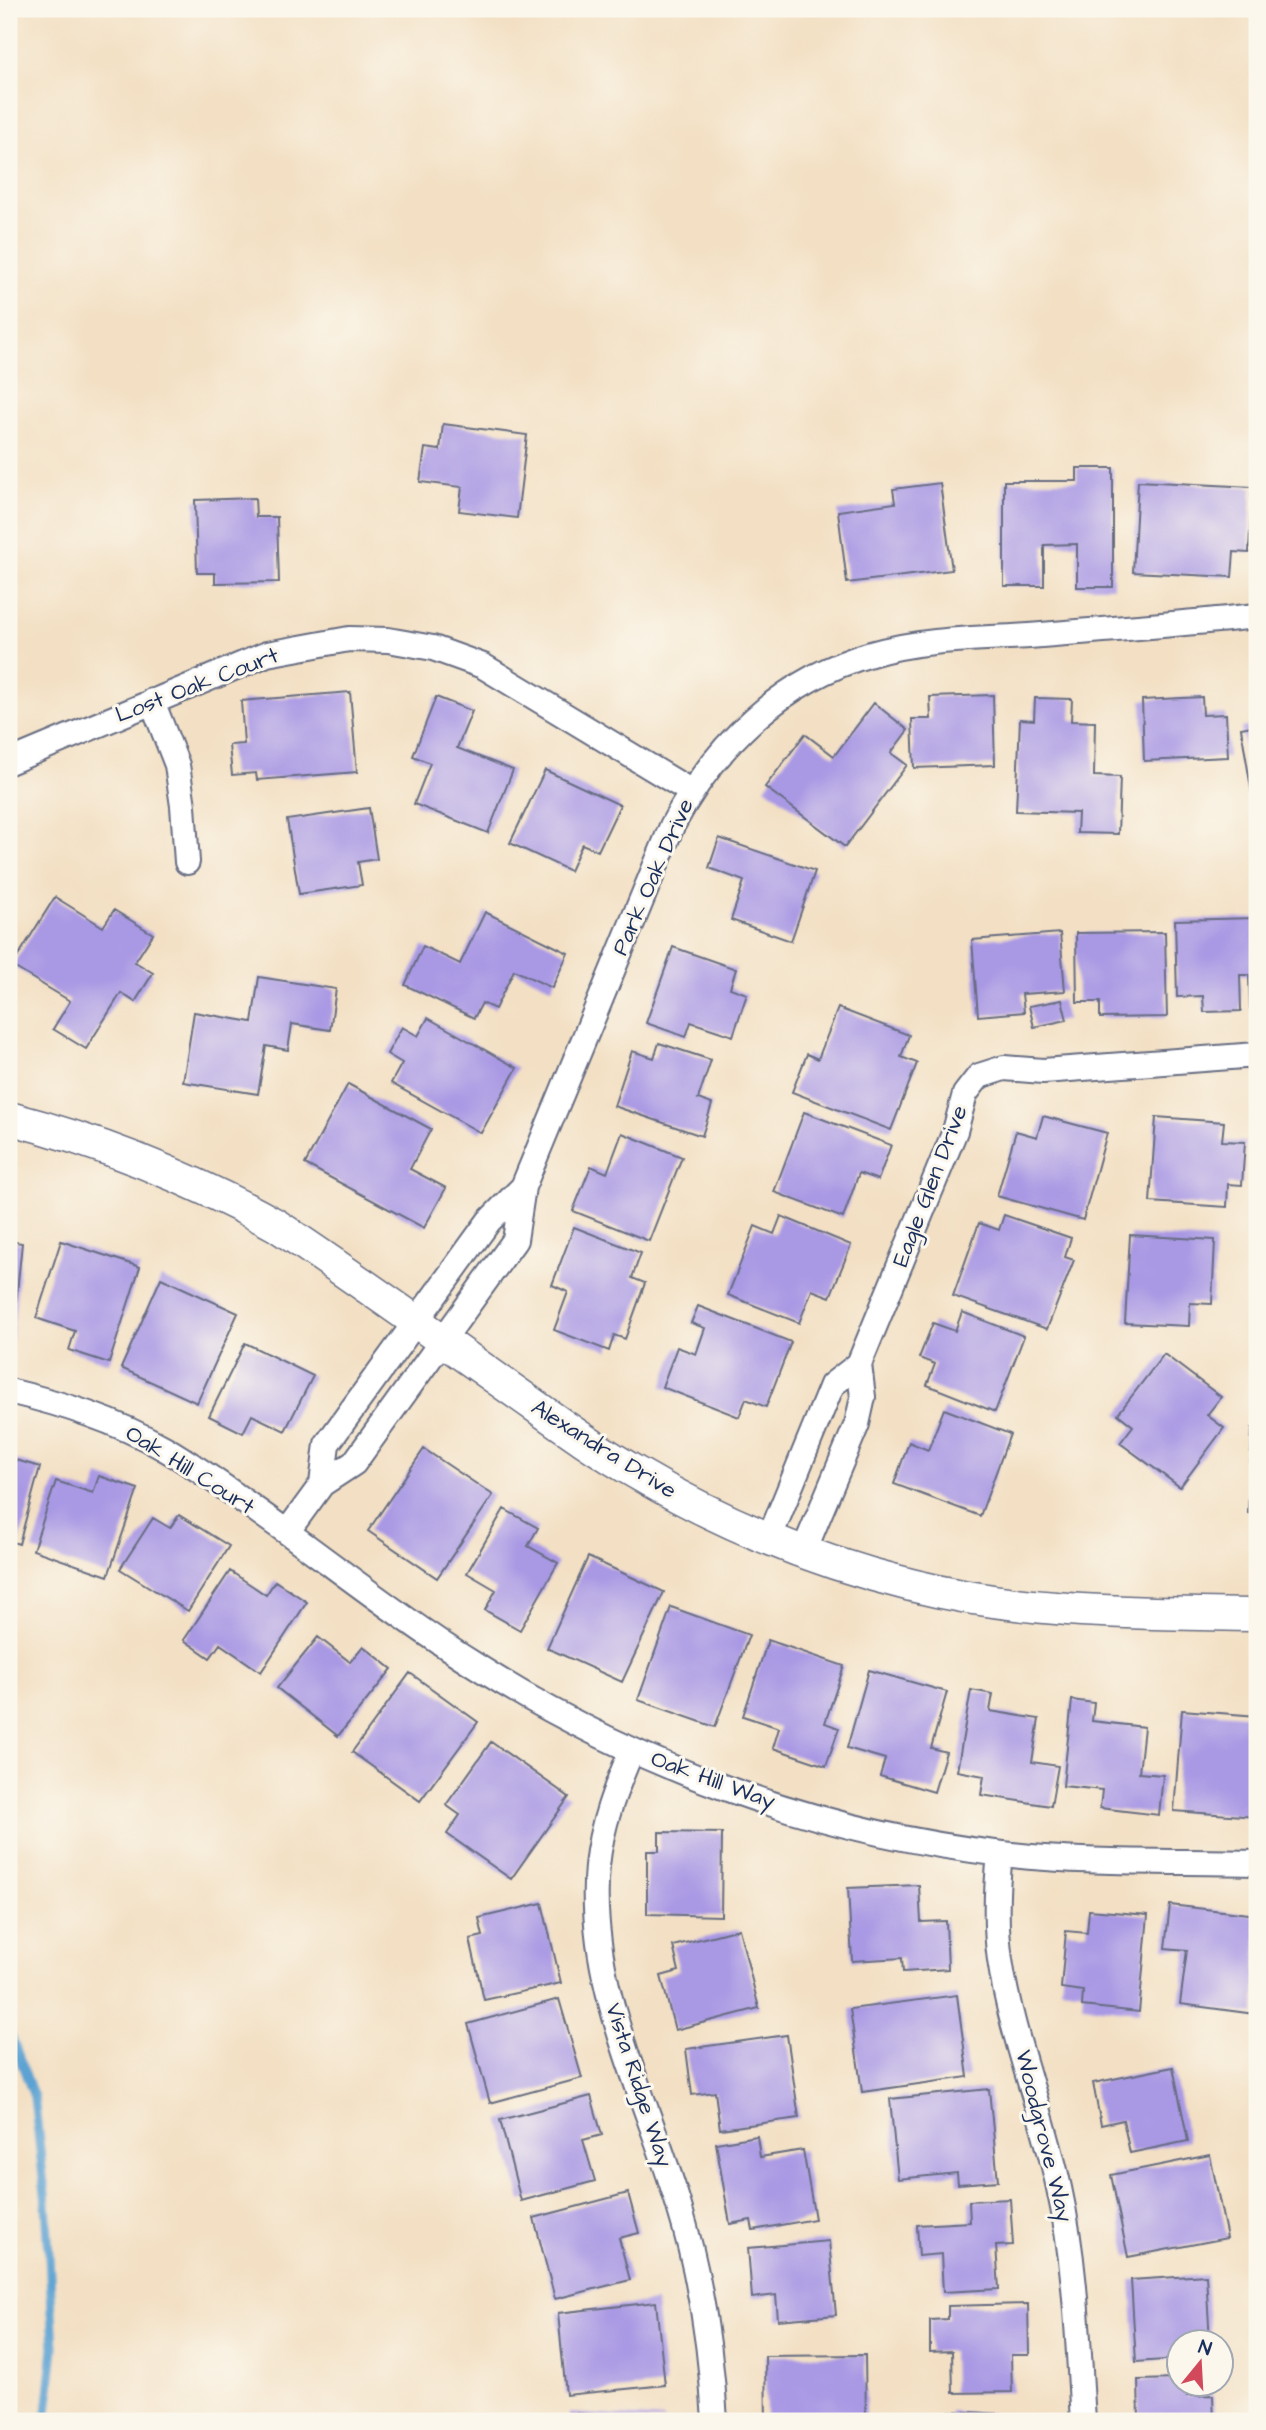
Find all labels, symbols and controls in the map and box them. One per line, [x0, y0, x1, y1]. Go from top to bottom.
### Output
street label: Lost Oak Court [111, 639, 284, 731]
street label: Park Oak Drive [604, 794, 702, 960]
street label: Eagle Glen Drive [884, 1101, 976, 1272]
street label: Alexandra Drive [525, 1392, 683, 1506]
street label: Oak Hill Court [119, 1417, 261, 1523]
street label: Oak Hill Way [646, 1743, 780, 1818]
street label: Vista Ridge Way [596, 1999, 681, 2172]
street label: Woodgrove Way [1006, 2047, 1081, 2226]
north arrow [1164, 2328, 1234, 2398]
text: N [1195, 2334, 1215, 2363]

